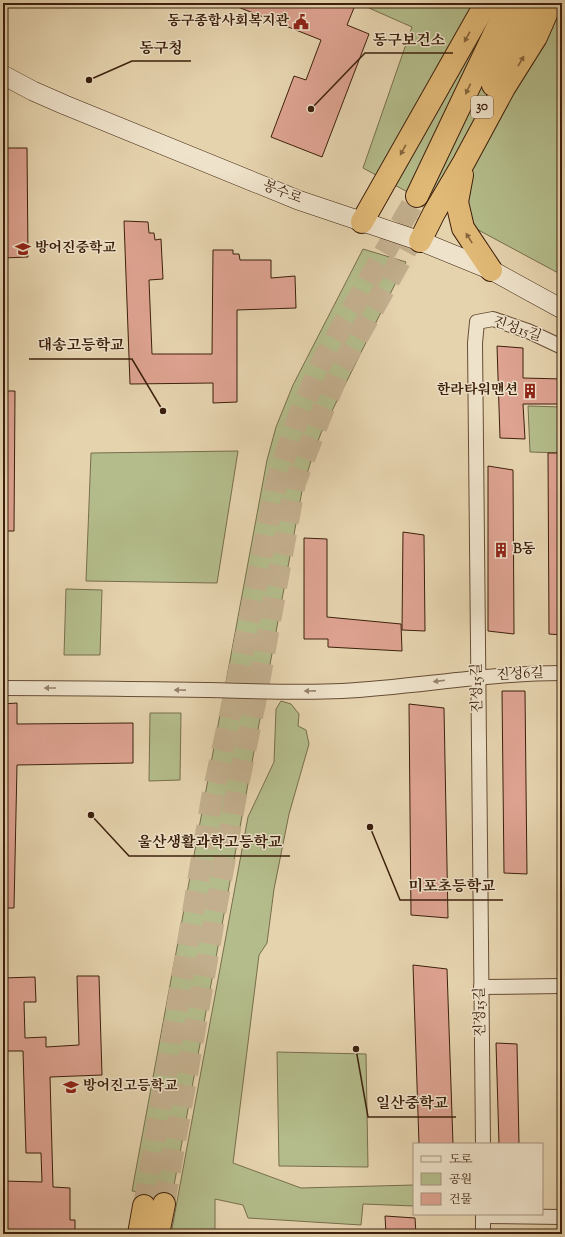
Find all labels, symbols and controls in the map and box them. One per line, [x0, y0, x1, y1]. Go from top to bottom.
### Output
place label: 동구종합사회복지관 [167, 12, 289, 32]
public building icon: 동구종합사회복지관 [292, 13, 310, 31]
callout: 동구보건소 [365, 26, 453, 53]
text: 동구보건소 [373, 31, 446, 52]
one-way arrow [463, 31, 470, 43]
callout: 동구청 [132, 34, 191, 61]
text: 동구청 [139, 39, 183, 60]
one-way arrow [517, 56, 525, 66]
one-way arrow [465, 83, 471, 94]
road number: 30 [471, 96, 493, 118]
one-way arrow [399, 144, 406, 156]
street label: 봉수로 [259, 176, 305, 210]
one-way arrow [466, 232, 473, 244]
place label: 방어진중학교 [35, 239, 117, 259]
school or university icon: 방어진중학교 [14, 240, 32, 258]
street label: 진성15길 [490, 313, 544, 347]
callout: 대송고등학교 [29, 332, 132, 359]
text: 대송고등학교 [38, 336, 125, 357]
place label: 한라타워맨션 [437, 381, 518, 401]
building icon: 한라타워맨션 [521, 382, 539, 400]
place label: B동 [513, 540, 536, 560]
building icon: B동 [492, 541, 510, 559]
street label: 진성15길 [468, 663, 488, 713]
street label: 진성6길 [496, 664, 544, 686]
one-way arrow [433, 678, 446, 685]
one-way arrow [43, 685, 56, 691]
one-way arrow [173, 687, 186, 693]
one-way arrow [304, 688, 316, 695]
callout: 울산생활과학고등학교 [129, 829, 290, 856]
text: 울산생활과학고등학교 [138, 833, 283, 854]
callout: 미포초등학교 [400, 873, 503, 900]
text: 미포초등학교 [409, 877, 496, 898]
street label: 진성15길 [471, 987, 491, 1037]
place label: 방어진고등학교 [83, 1077, 178, 1097]
school or university icon: 방어진고등학교 [62, 1078, 80, 1096]
callout: 일산중학교 [368, 1090, 456, 1117]
text: 일산중학교 [376, 1094, 449, 1115]
legend [413, 1143, 543, 1215]
text: 도로 [449, 1151, 473, 1169]
text: 공원 [449, 1171, 472, 1189]
text: 건물 [449, 1191, 473, 1209]

